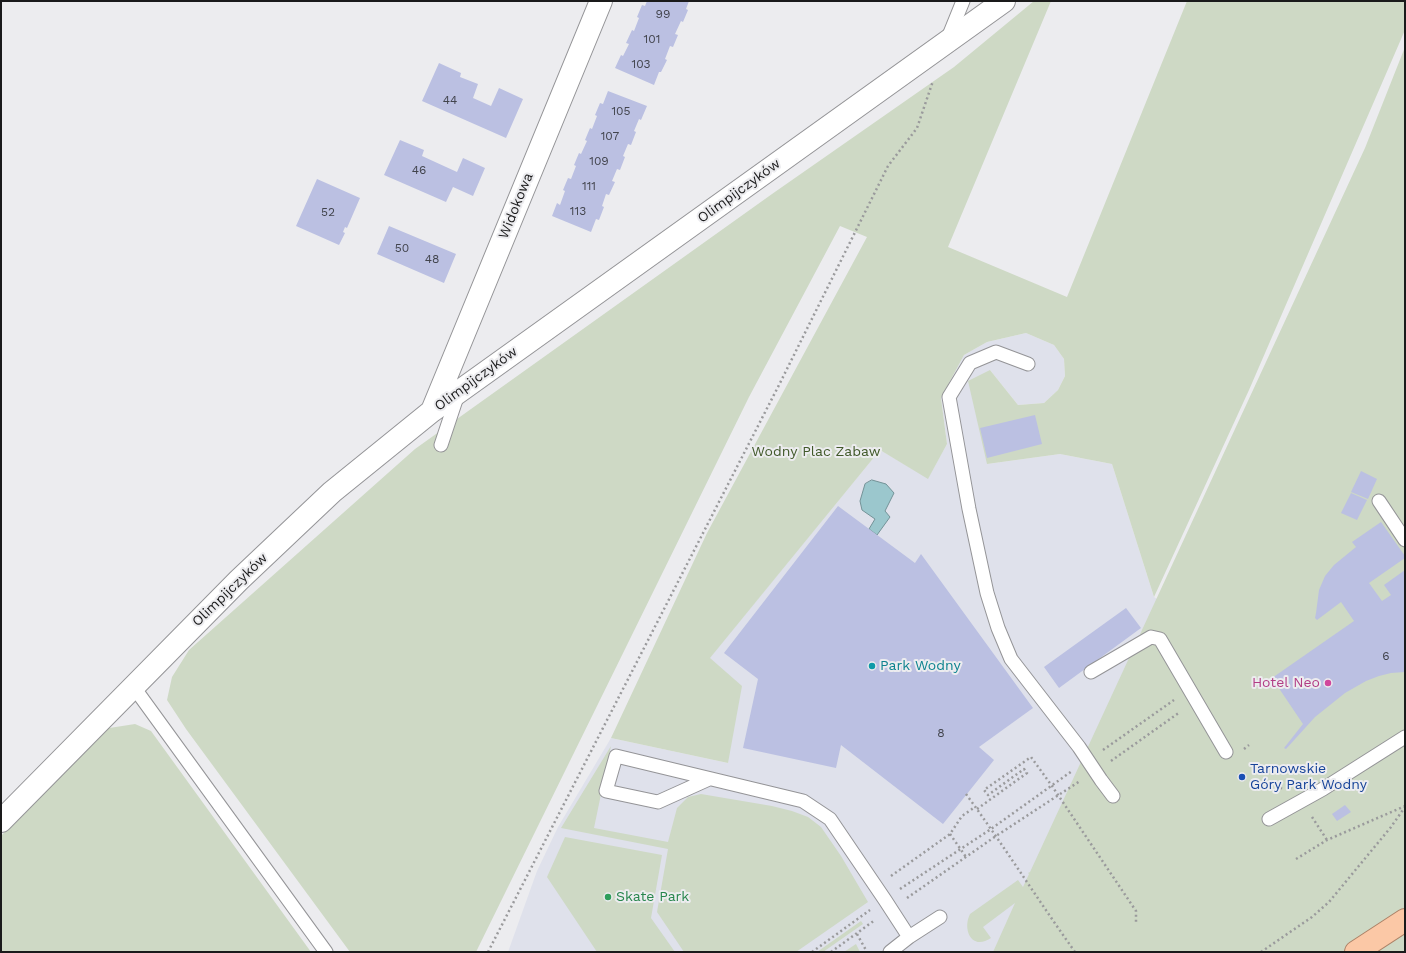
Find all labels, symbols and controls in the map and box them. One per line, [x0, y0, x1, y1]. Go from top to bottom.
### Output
house number: 99 [656, 7, 670, 21]
house number: 101 [644, 32, 660, 46]
house number: 103 [632, 57, 650, 71]
house number: 44 [443, 93, 457, 107]
house number: 105 [611, 104, 631, 118]
house number: 107 [601, 129, 619, 143]
house number: 109 [589, 154, 609, 168]
street label: Olimpijczyków [694, 155, 784, 227]
house number: 46 [412, 163, 426, 177]
street label: Widokowa [495, 171, 537, 241]
house number: 111 [582, 179, 596, 193]
house number: 113 [570, 204, 586, 218]
house number: 52 [321, 205, 335, 219]
house number: 50 [395, 241, 409, 255]
house number: 48 [425, 252, 439, 266]
street label: Olimpijczyków [431, 343, 521, 415]
park label: Wodny Plac Zabaw [752, 444, 880, 460]
street label: Olimpijczyków [189, 550, 271, 630]
house number: 6 [1382, 649, 1390, 663]
place label: Park Wodny [880, 658, 961, 674]
marker: Park Wodny [867, 661, 877, 671]
place label: Hotel Neo [1252, 675, 1320, 691]
marker: Hotel Neo [1323, 678, 1333, 688]
house number: 8 [937, 726, 945, 740]
place label: Tarnowskie Góry Park Wodny [1250, 761, 1367, 794]
marker: Tarnowskie Góry Park Wodny [1237, 772, 1247, 782]
place label: Skate Park [616, 889, 689, 905]
marker: Skate Park [603, 892, 613, 902]

